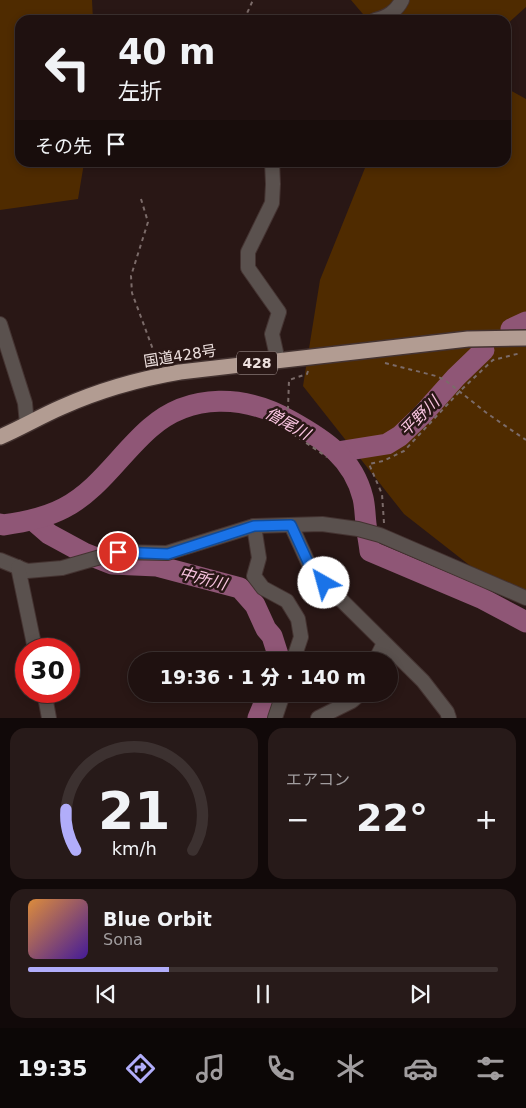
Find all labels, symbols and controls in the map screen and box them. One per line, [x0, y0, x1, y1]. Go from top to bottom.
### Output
text: 40 m [118, 32, 215, 72]
icon: left [35, 35, 100, 100]
text: 左折 [118, 79, 162, 104]
icon: arrive [102, 130, 130, 158]
text: その先 [35, 135, 92, 157]
street label: 国道428号 [142, 341, 218, 371]
road number: 428 [237, 352, 277, 374]
water label: 平野川 [396, 391, 444, 440]
water label: 僧尾川 [262, 403, 315, 444]
pin [97, 531, 139, 573]
icon: arrive [104, 538, 132, 566]
position arrow [297, 556, 349, 608]
water label: 中所川 [177, 563, 230, 594]
speed limit sign: 30 [15, 638, 80, 703]
text: 19:36 · 1 分 · 140 m [160, 666, 366, 688]
text: エアコン [286, 770, 350, 789]
text: 21 [98, 781, 170, 841]
text: 22° [356, 796, 428, 840]
text: − [286, 803, 309, 836]
text: + [475, 803, 498, 836]
text: km/h [111, 838, 157, 859]
text: Blue Orbit [103, 908, 212, 930]
text: Sona [103, 930, 143, 949]
icon: previous [92, 980, 120, 1008]
icon: pause [249, 980, 277, 1008]
icon: next [406, 980, 434, 1008]
icon: directions [123, 1051, 158, 1086]
icon: music [193, 1051, 228, 1086]
icon: phone [263, 1051, 298, 1086]
icon: climate [333, 1051, 368, 1086]
icon: car [403, 1051, 438, 1086]
icon: filters [473, 1051, 508, 1086]
text: 19:35 [18, 1056, 88, 1081]

